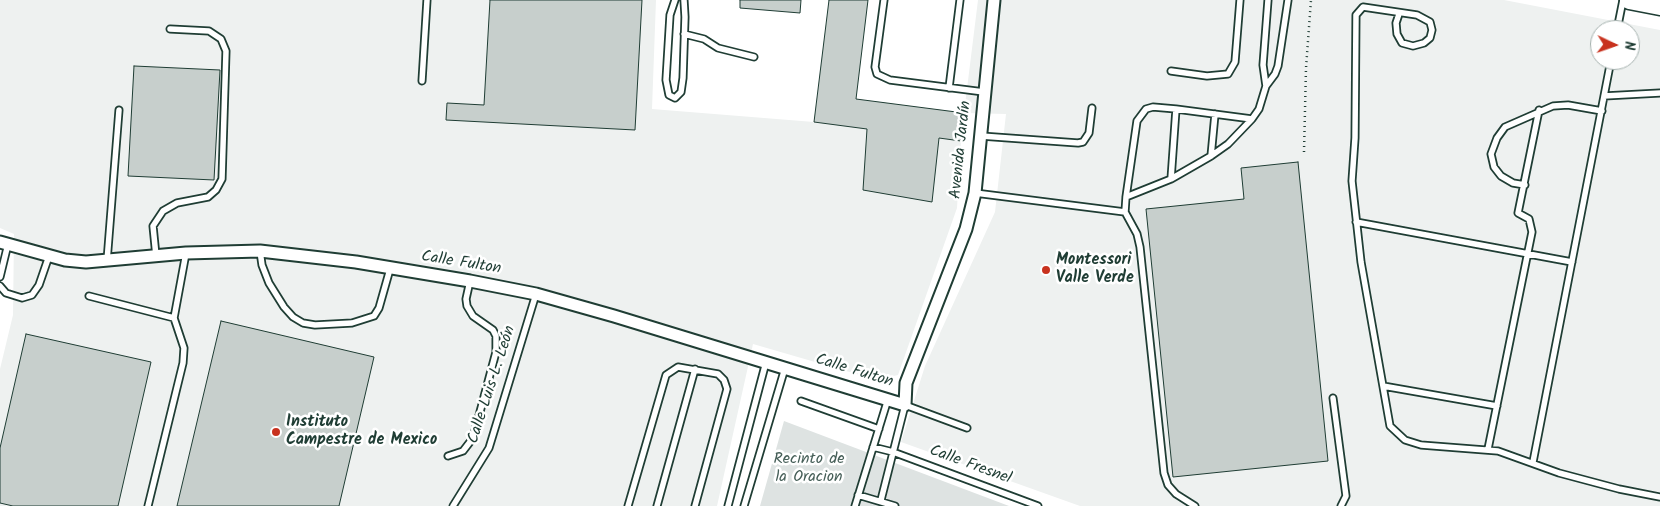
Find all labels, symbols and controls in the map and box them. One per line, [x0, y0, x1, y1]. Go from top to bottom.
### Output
north arrow [1590, 20, 1640, 70]
text: N [1618, 41, 1640, 51]
street label: Avenida Jardín [947, 100, 977, 200]
street label: Calle Fulton [420, 248, 502, 280]
place label: Montessori Valle Verde [1056, 251, 1134, 289]
marker: Montessori Valle Verde [1040, 264, 1052, 276]
street label: Calle Luis L. León [465, 324, 521, 446]
street label: Calle Fulton [813, 351, 895, 393]
place label: Instituto Campestre de Mexico [286, 413, 437, 451]
marker: Instituto Campestre de Mexico [270, 426, 282, 438]
street label: Calle Fresnel [926, 442, 1014, 490]
park label: Recinto de la Oracion [773, 450, 845, 488]

